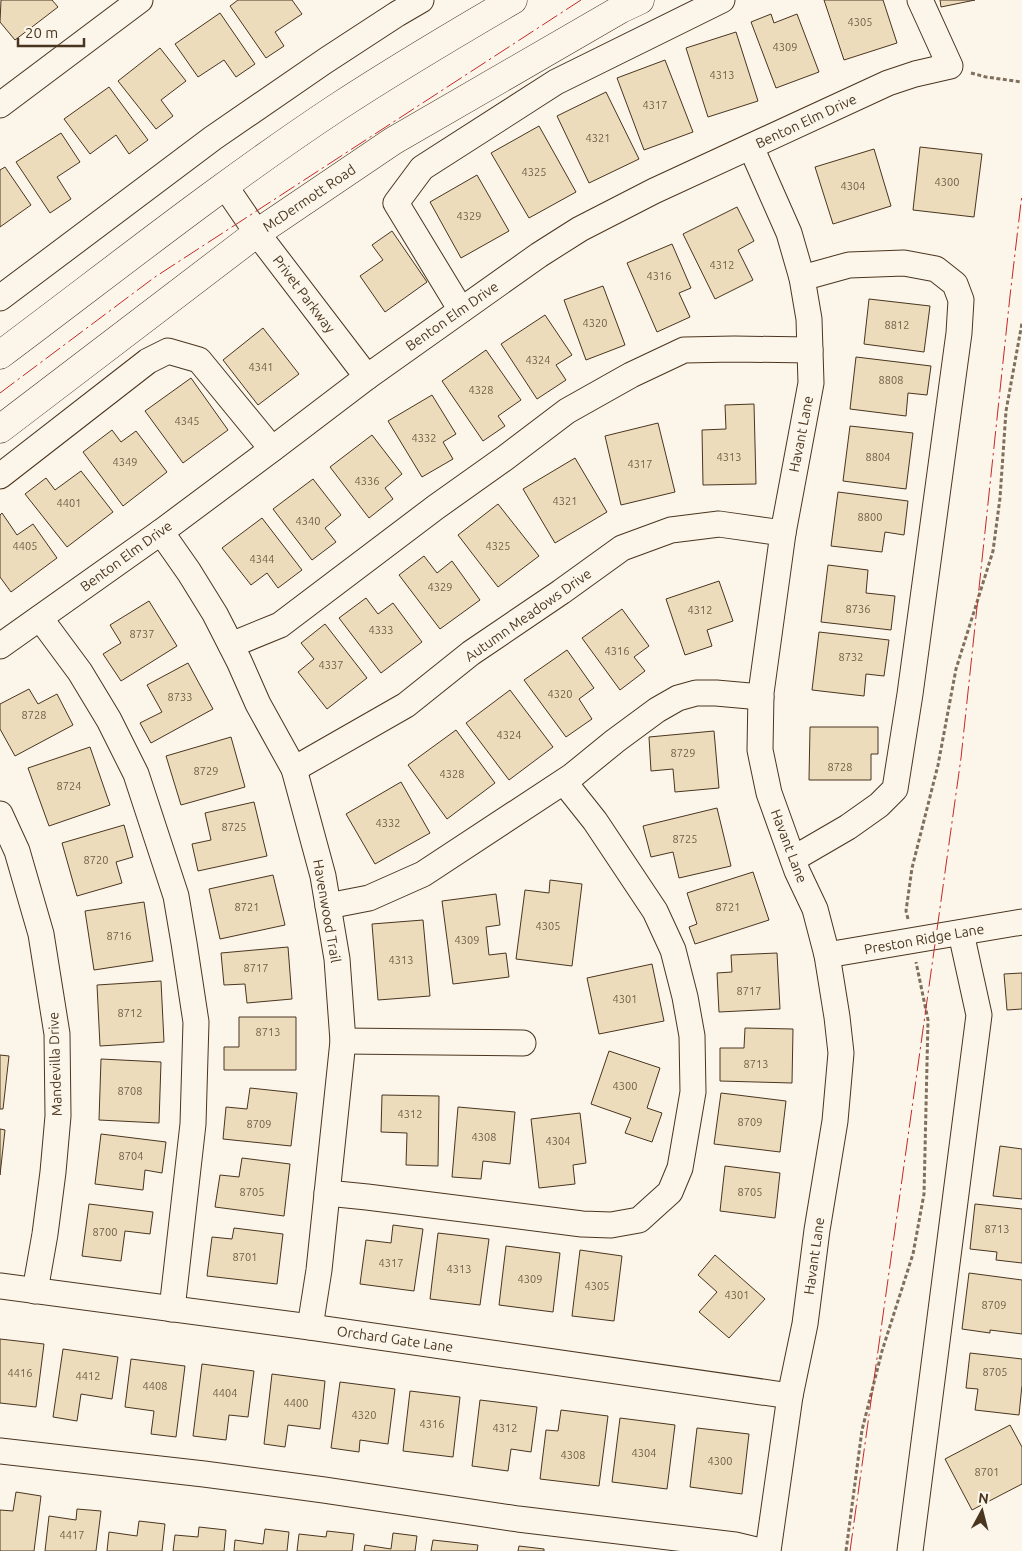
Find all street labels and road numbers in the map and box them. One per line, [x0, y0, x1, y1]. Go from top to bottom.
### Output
street label: Benton Elm Drive [753, 91, 859, 151]
street label: McDermott Road [260, 161, 358, 235]
street label: Privet Parkway [270, 252, 338, 336]
street label: Benton Elm Drive [403, 278, 501, 354]
street label: Havant Lane [786, 394, 816, 474]
street label: Benton Elm Drive [77, 517, 175, 595]
street label: Autumn Meadows Drive [462, 565, 594, 665]
street label: Havant Lane [768, 807, 810, 885]
street label: Havenwood Trail [310, 858, 344, 964]
street label: Preston Ridge Lane [863, 921, 985, 957]
street label: Mandevilla Drive [45, 1012, 65, 1116]
street label: Havant Lane [801, 1216, 827, 1296]
street label: Orchard Gate Lane [336, 1323, 454, 1355]

